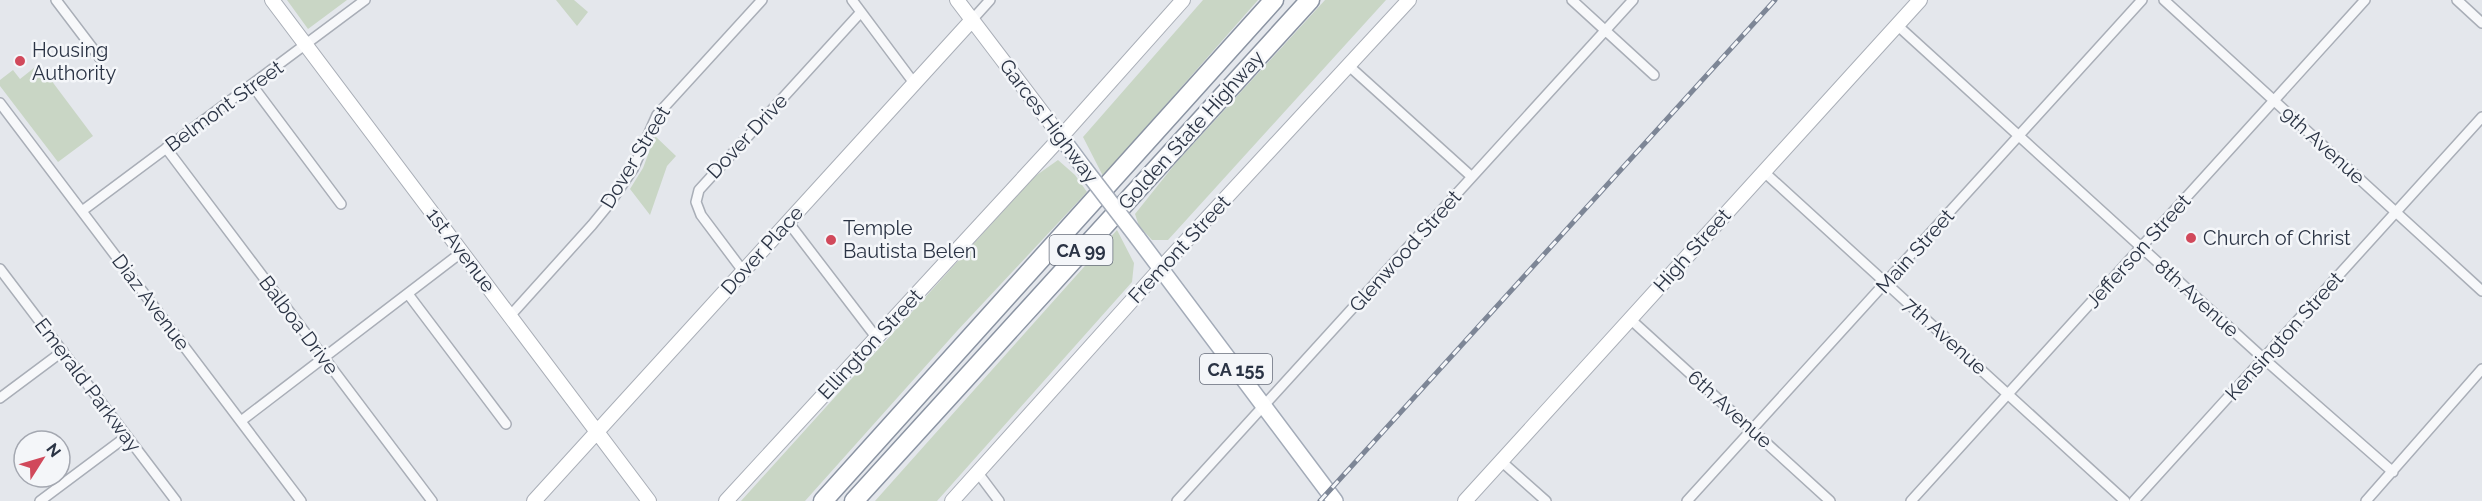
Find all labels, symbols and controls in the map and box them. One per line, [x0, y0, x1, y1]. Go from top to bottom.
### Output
place label: Housing Authority [32, 38, 117, 85]
street label: Golden State Highway [1113, 45, 1269, 214]
marker: Housing Authority [13, 54, 27, 68]
street label: Garces Highway [994, 54, 1104, 188]
street label: Belmont Street [160, 55, 288, 157]
street label: Dover Drive [702, 88, 793, 183]
street label: Dover Street [595, 101, 675, 212]
street label: 9th Avenue [2276, 101, 2370, 189]
street label: Glenwood Street [1344, 185, 1466, 317]
street label: Jefferson Street [2081, 189, 2196, 313]
street label: Fremont Street [1123, 190, 1235, 308]
street label: Dover Place [716, 201, 808, 299]
street label: 1st Avenue [421, 203, 501, 297]
street label: High Street [1648, 203, 1736, 297]
street label: Main Street [1871, 204, 1959, 298]
place label: Temple Bautista Belen [843, 216, 976, 263]
place label: Church of Christ [2203, 226, 2351, 250]
marker: Church of Christ [2184, 231, 2198, 245]
marker: Temple Bautista Belen [824, 233, 838, 247]
road number: CA 99 [1050, 235, 1112, 265]
street label: Diaz Avenue [107, 249, 195, 355]
street label: 8th Avenue [2150, 254, 2244, 342]
street label: Kensington Street [2220, 267, 2348, 405]
street label: Balboa Drive [254, 271, 344, 379]
street label: Ellington Street [813, 284, 927, 404]
street label: 7th Avenue [1898, 292, 1992, 380]
street label: Emerald Parkway [30, 313, 146, 457]
road number: CA 155 [1200, 354, 1272, 384]
street label: 6th Avenue [1683, 365, 1777, 453]
north arrow [12, 429, 72, 489]
text: N [42, 440, 65, 461]

